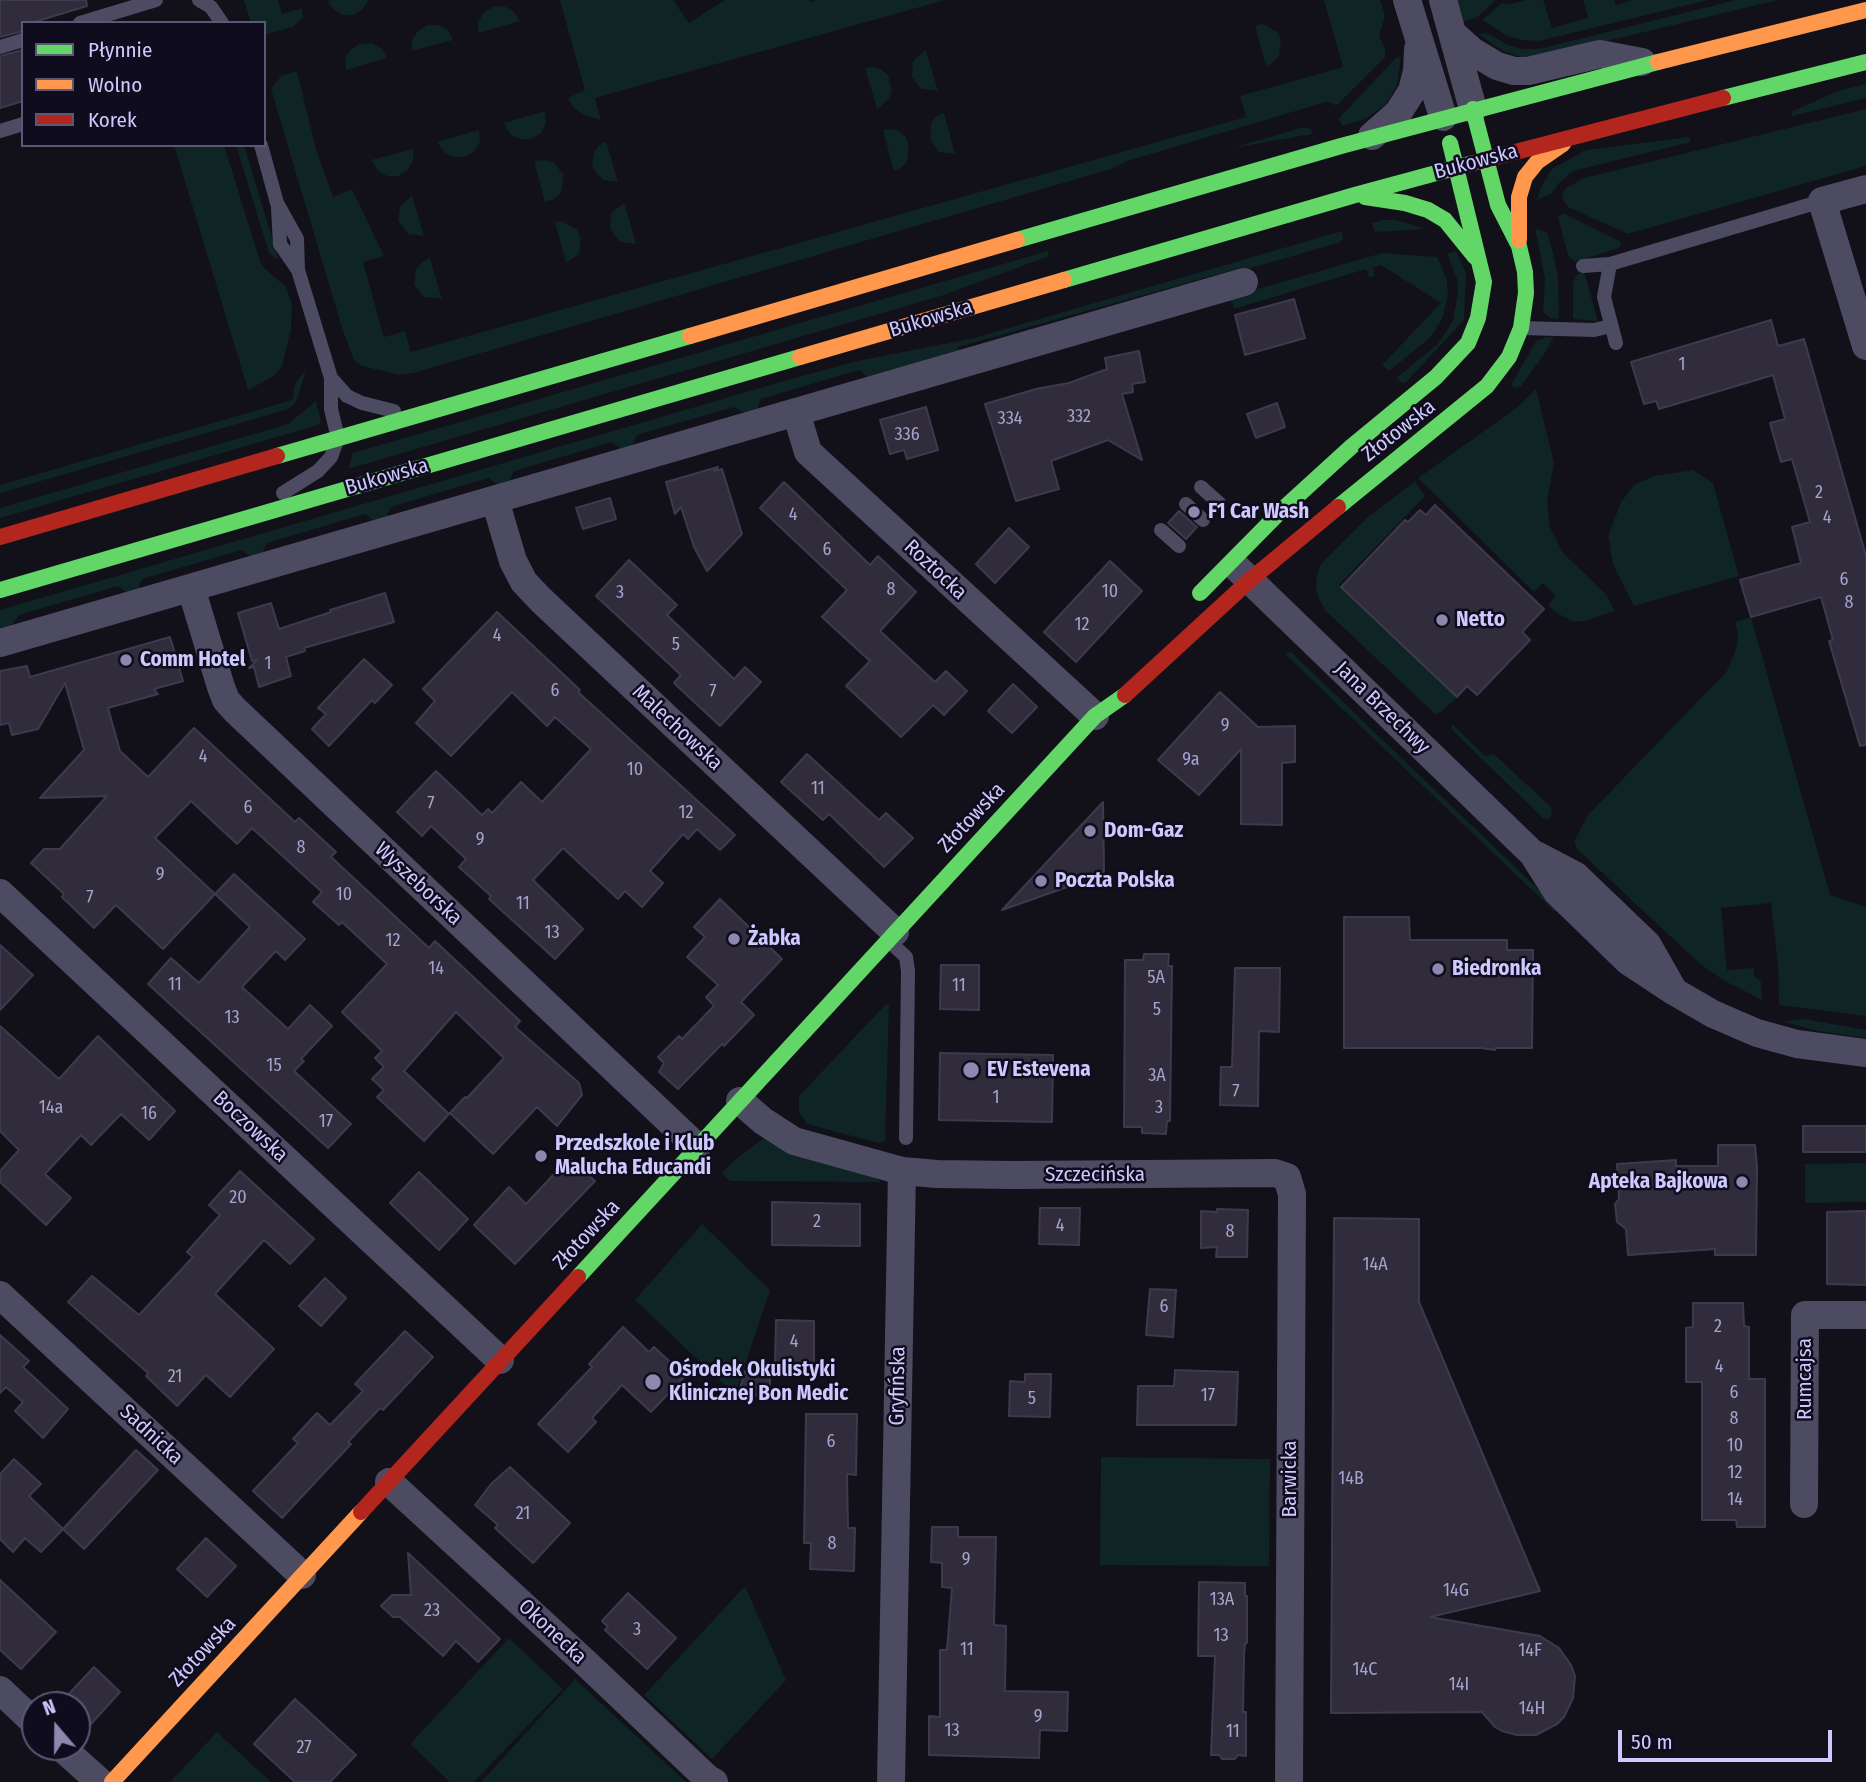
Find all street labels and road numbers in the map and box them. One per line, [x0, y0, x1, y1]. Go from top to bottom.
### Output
street label: Bukowska [1431, 139, 1521, 185]
street label: Bukowska [886, 294, 976, 344]
street label: Złotowska [1357, 394, 1441, 468]
street label: Bukowska [342, 453, 432, 501]
street label: Roztocka [898, 535, 972, 605]
street label: Jana Brzechwy [1329, 656, 1435, 760]
street label: Malechowska [627, 680, 727, 776]
street label: Złotowska [933, 778, 1011, 858]
street label: Wyszeborska [369, 837, 467, 931]
street label: Boczowska [207, 1086, 293, 1168]
street label: Szczecińska [1045, 1162, 1145, 1188]
street label: Złotowska [548, 1195, 626, 1275]
street label: Rumcajsa [1792, 1338, 1818, 1420]
street label: Gryfińska [885, 1346, 911, 1426]
street label: Sadnicka [114, 1400, 188, 1470]
street label: Barwicka [1277, 1441, 1303, 1517]
street label: Okonecka [513, 1594, 591, 1670]
street label: Złotowska [164, 1612, 242, 1692]

